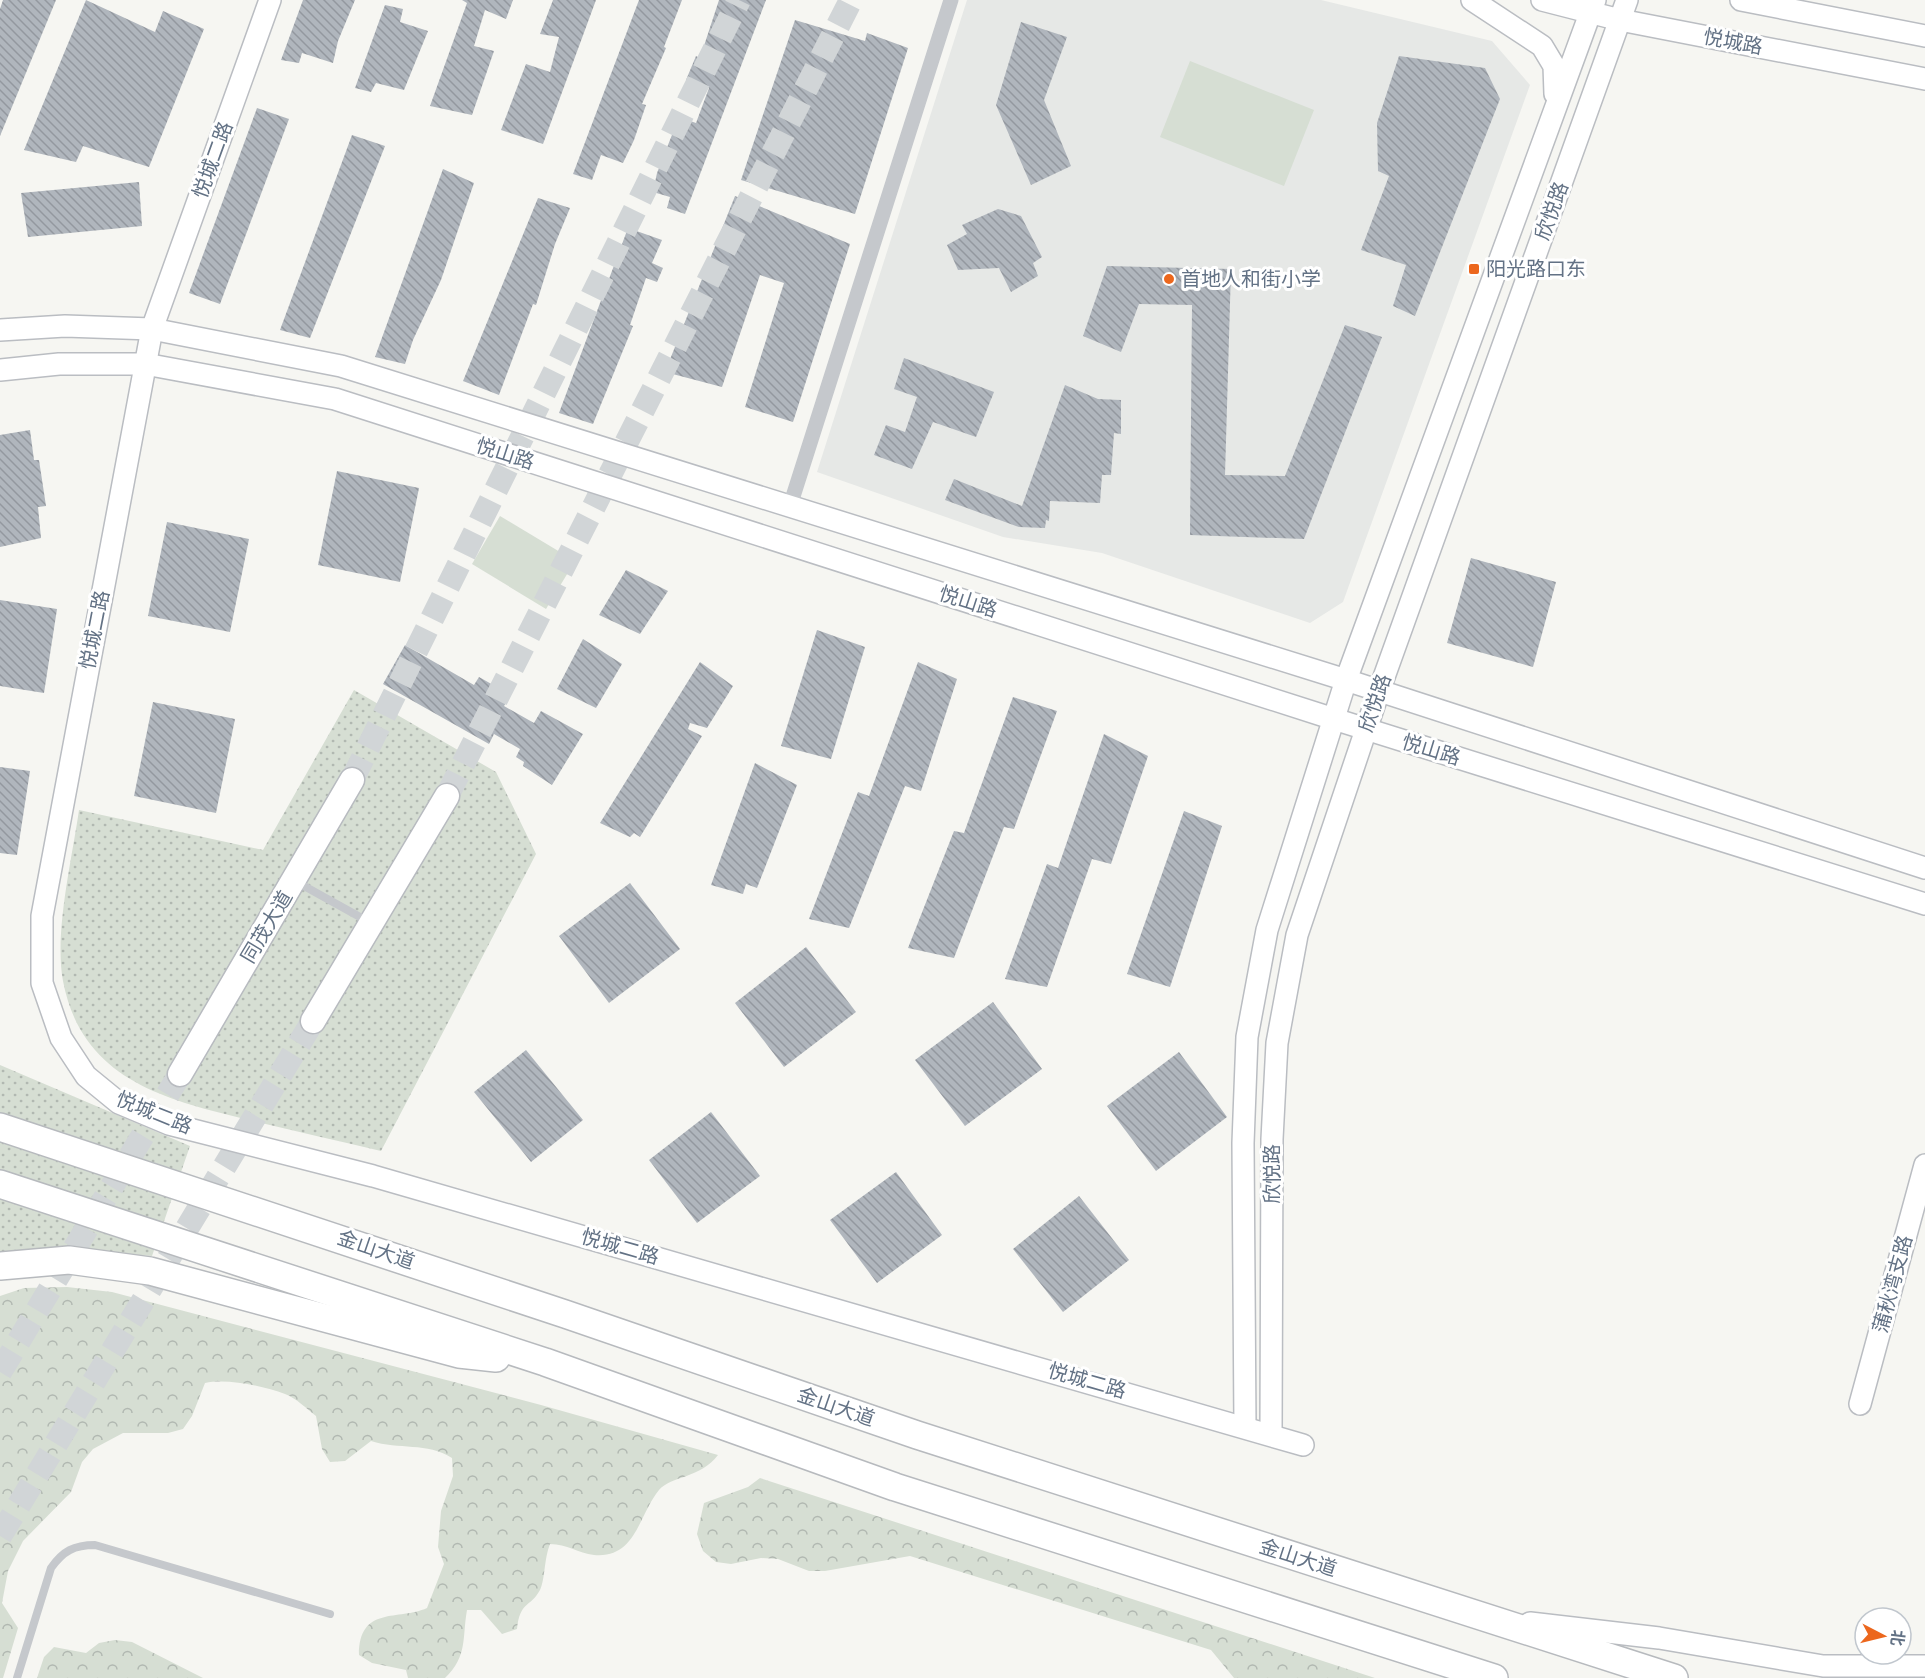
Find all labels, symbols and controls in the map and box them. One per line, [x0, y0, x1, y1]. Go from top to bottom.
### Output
street label: 悦城路 [1701, 25, 1765, 59]
street label: 悦城二路 [189, 118, 237, 202]
street label: 欣悦路 [1531, 179, 1573, 243]
place label: 阳光路口东 [1486, 258, 1586, 281]
marker: 阳光路口东 [1467, 262, 1481, 276]
place label: 首地人和街小学 [1181, 268, 1321, 291]
marker: 首地人和街小学 [1162, 272, 1176, 286]
street label: 悦山路 [473, 434, 537, 474]
street label: 悦山路 [936, 582, 1000, 622]
street label: 悦城二路 [76, 589, 114, 671]
street label: 欣悦路 [1354, 671, 1396, 735]
street label: 悦山路 [1399, 730, 1463, 770]
street label: 同茂大道 [237, 887, 297, 967]
street label: 悦城二路 [113, 1087, 195, 1139]
street label: 欣悦路 [1261, 1144, 1284, 1204]
street label: 悦城二路 [578, 1225, 662, 1269]
street label: 金山大道 [334, 1226, 418, 1274]
street label: 蒲秋湾支路 [1869, 1233, 1917, 1335]
street label: 悦城二路 [1045, 1359, 1129, 1403]
street label: 金山大道 [794, 1383, 878, 1431]
street label: 金山大道 [1256, 1535, 1340, 1581]
north arrow [1853, 1606, 1913, 1666]
text: 北 [1887, 1629, 1908, 1647]

